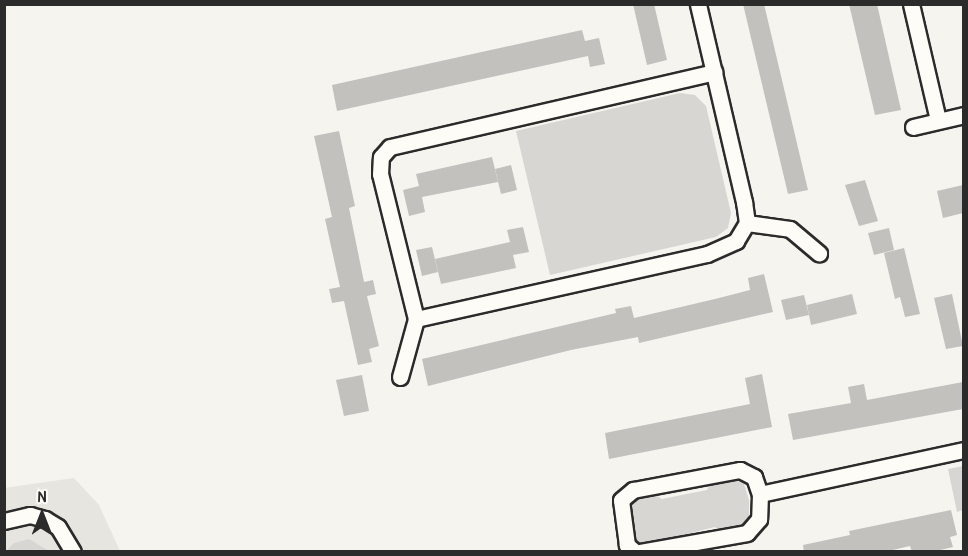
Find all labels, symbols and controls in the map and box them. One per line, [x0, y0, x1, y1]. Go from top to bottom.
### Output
north arrow [12, 484, 72, 544]
text: N [38, 485, 46, 507]

